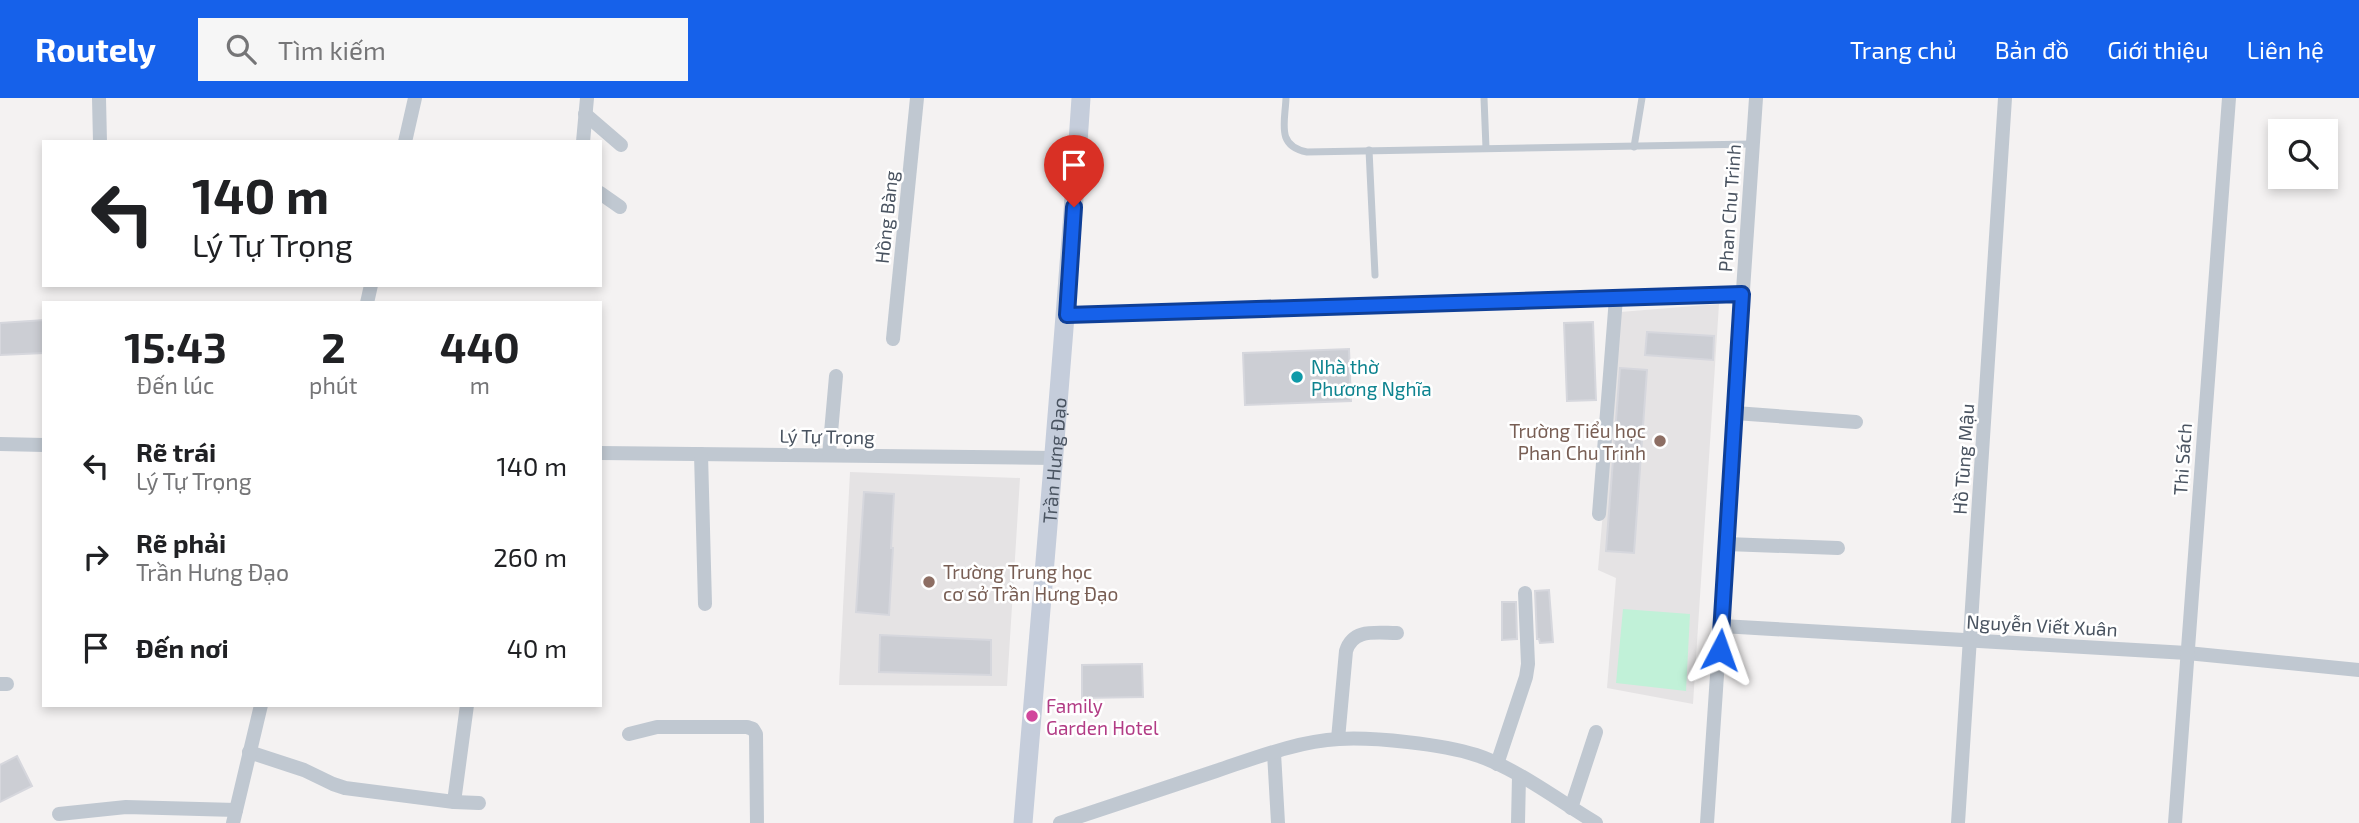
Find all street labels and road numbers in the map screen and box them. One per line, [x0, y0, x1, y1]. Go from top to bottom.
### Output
street label: Phan Chu Trinh [1713, 143, 1745, 273]
street label: Hồng Bàng [870, 169, 902, 265]
street label: Trần Hưng Đạo [1037, 396, 1070, 524]
street label: Hồ Tùng Mậu [1948, 403, 1978, 515]
street label: Thi Sách [2168, 422, 2196, 496]
street label: Lý Tự Trọng [779, 424, 875, 448]
street label: Nguyễn Viết Xuân [1966, 610, 2118, 640]

